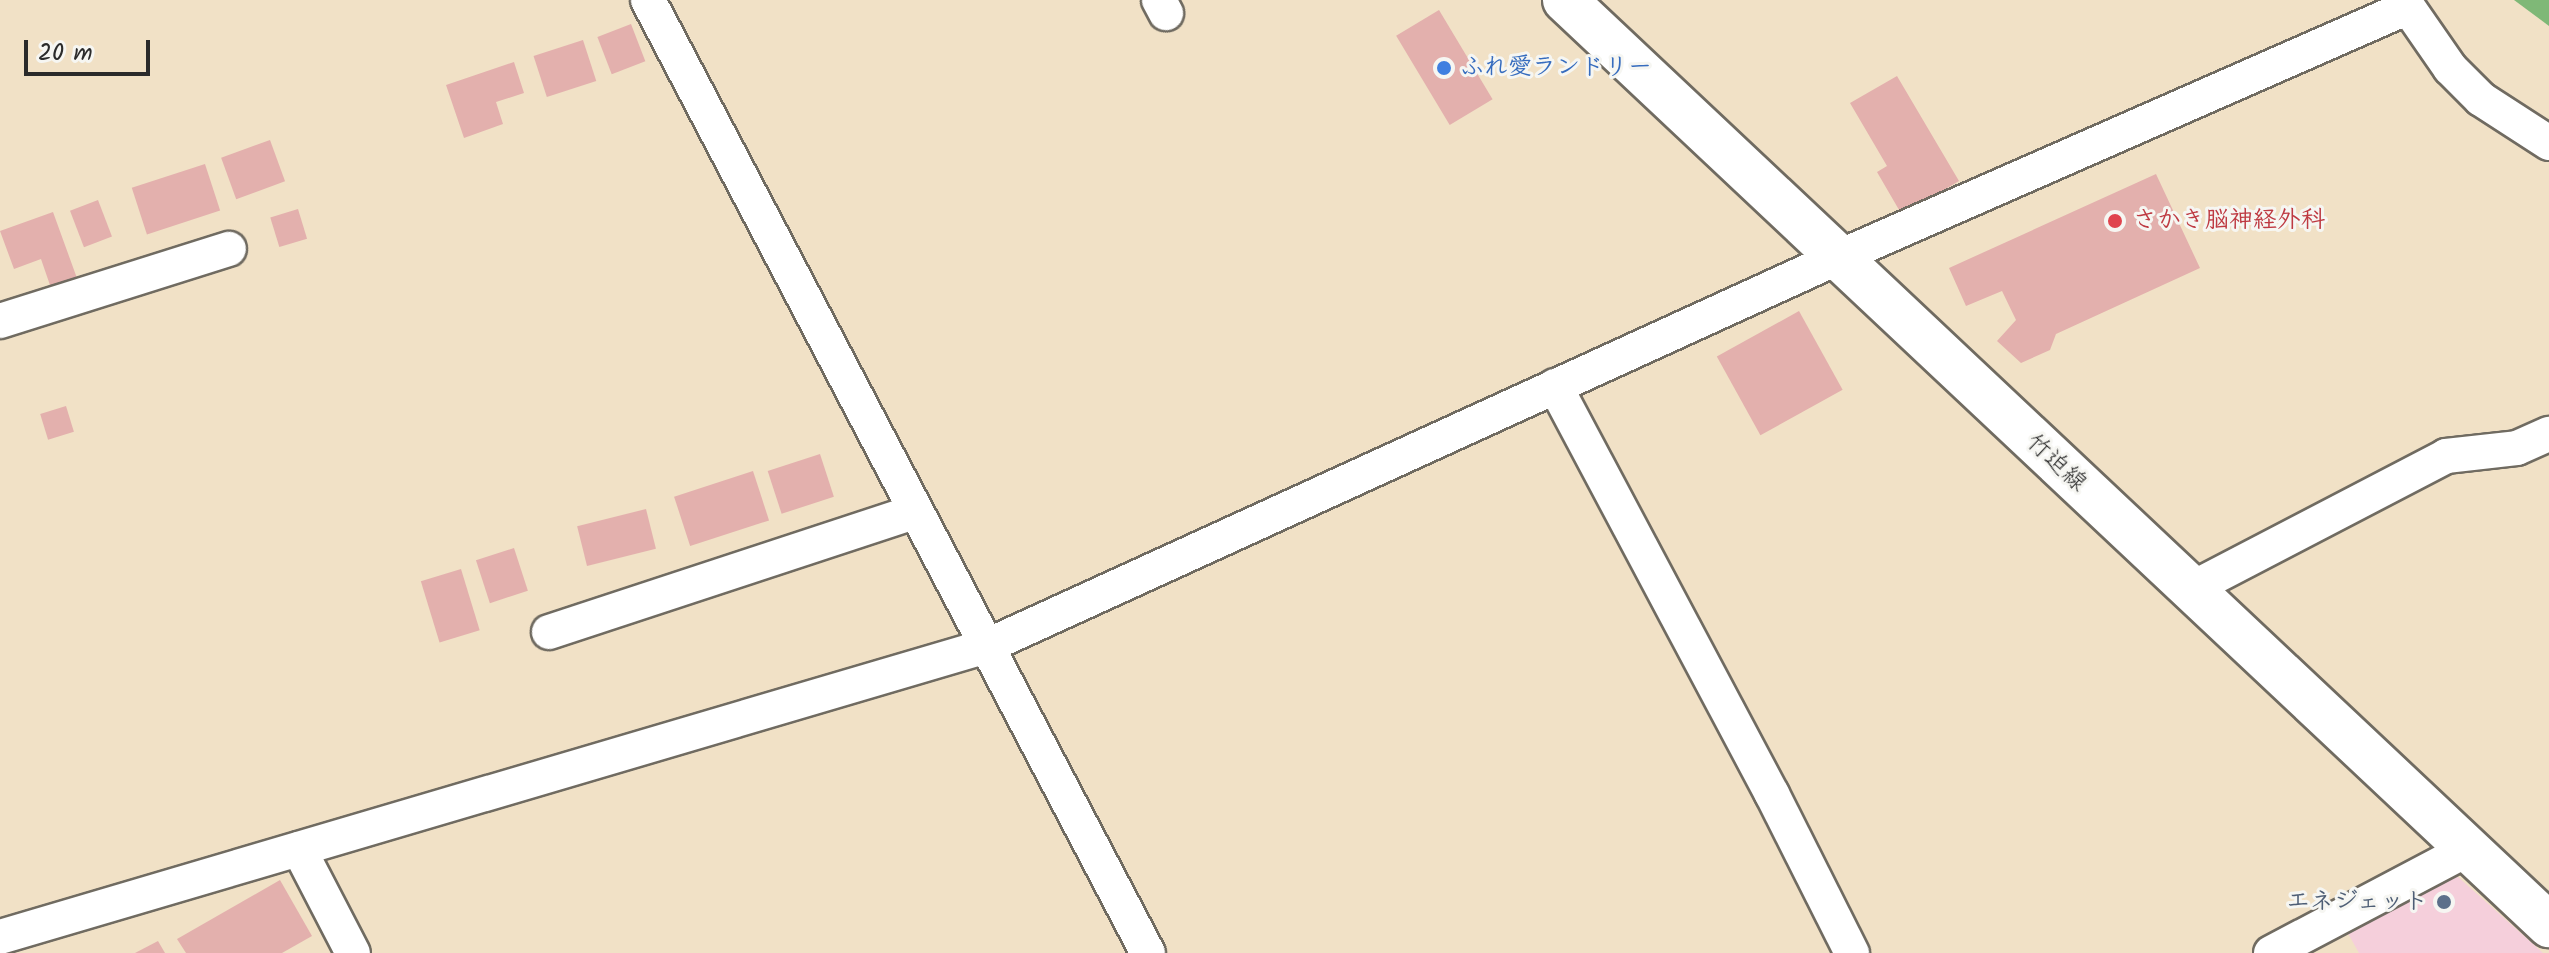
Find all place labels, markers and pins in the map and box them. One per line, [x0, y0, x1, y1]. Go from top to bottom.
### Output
place label: ふれ愛ランドリー [1460, 54, 1652, 82]
marker: ふれ愛ランドリー [1435, 59, 1453, 77]
place label: さかき脳神経外科 [2133, 207, 2325, 235]
marker: さかき脳神経外科 [2104, 210, 2126, 232]
place label: エネジェット [2284, 888, 2428, 916]
marker: エネジェット [2435, 893, 2453, 911]

